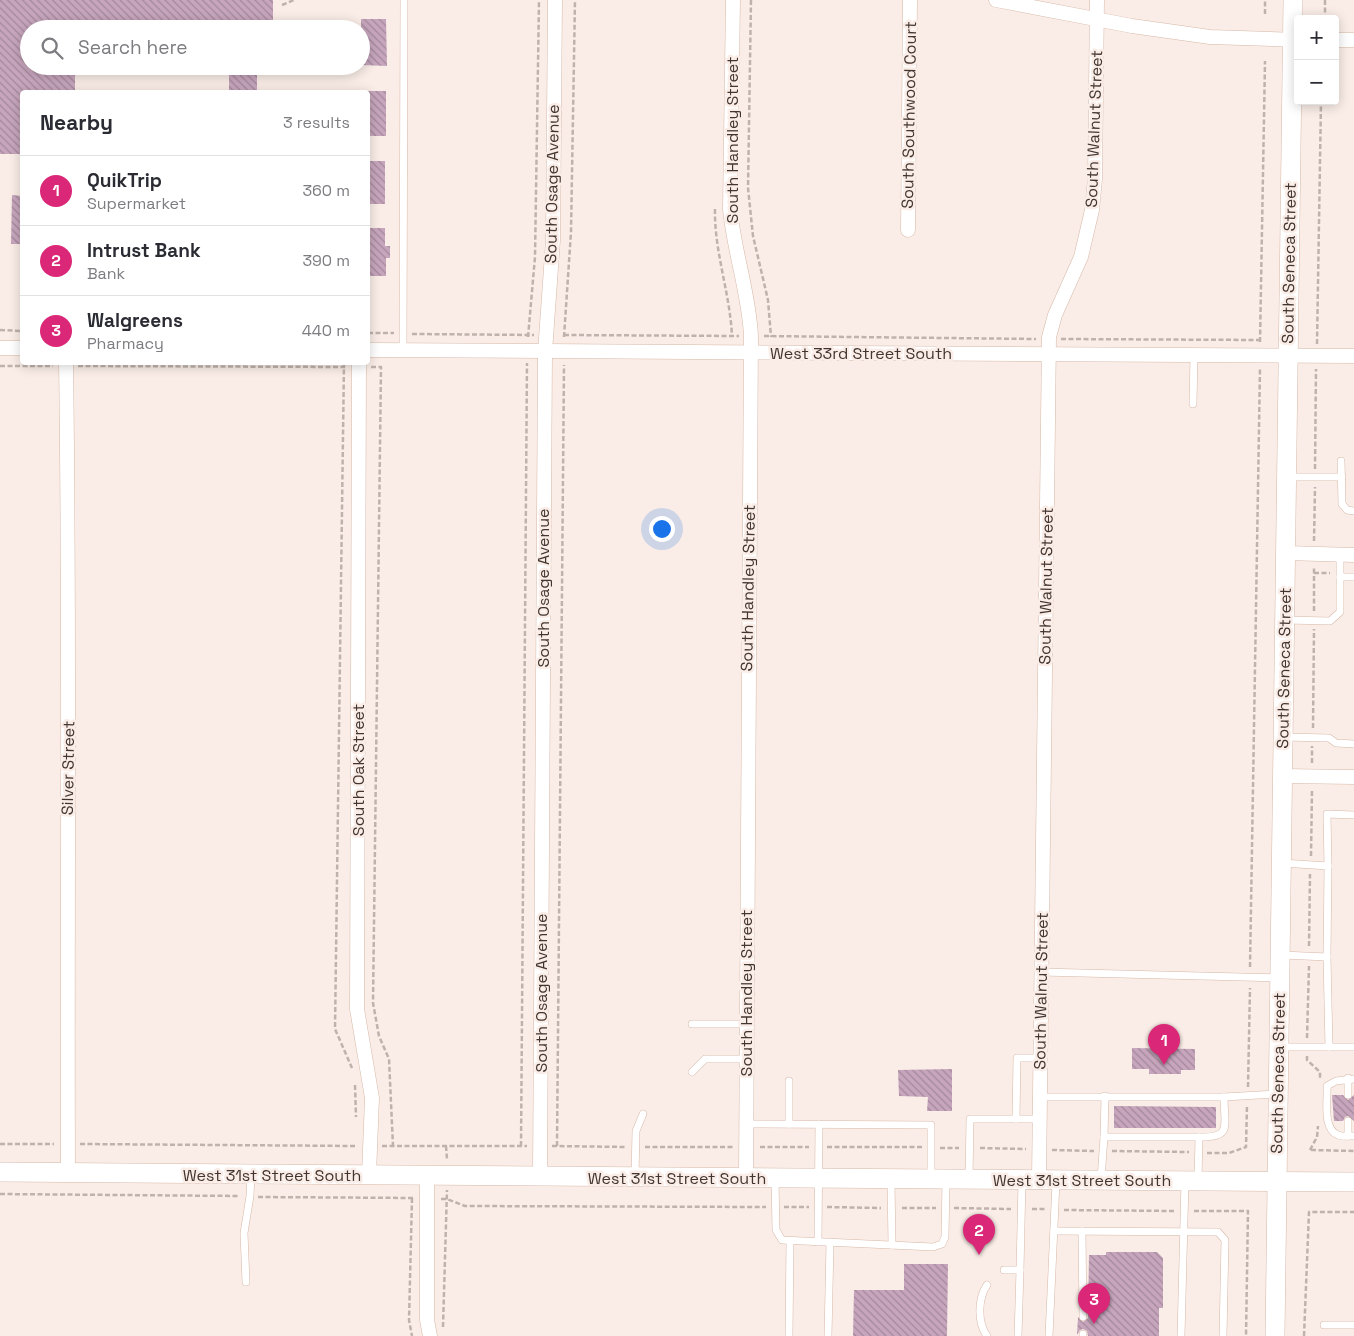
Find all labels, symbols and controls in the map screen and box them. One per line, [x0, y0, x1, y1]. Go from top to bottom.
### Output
map controls [1294, 15, 1339, 105]
button: + [1294, 15, 1339, 60]
search box [20, 20, 370, 75]
street label: South Southwood Court [897, 21, 921, 209]
icon: search [38, 34, 66, 62]
text: Search here [78, 35, 188, 60]
street label: South Walnut Street [1081, 50, 1107, 208]
street label: South Handley Street [722, 57, 743, 223]
button: − [1294, 60, 1339, 105]
street label: South Osage Avenue [540, 104, 564, 264]
text: Nearby [40, 109, 113, 136]
text: 3 results [283, 112, 350, 133]
text: QuikTrip [87, 168, 162, 193]
text: 1 [52, 180, 60, 201]
text: 360 m [302, 180, 350, 201]
street label: South Seneca Street [1277, 182, 1301, 344]
text: Supermarket [87, 193, 186, 214]
text: Intrust Bank [87, 238, 201, 263]
text: 2 [51, 250, 61, 271]
text: 390 m [302, 250, 350, 271]
text: Bank [87, 263, 125, 284]
text: Walgreens [87, 308, 183, 333]
text: 3 [51, 320, 61, 341]
text: 440 m [302, 320, 350, 341]
text: Pharmacy [87, 333, 164, 354]
street label: West 33rd Street South [770, 343, 952, 364]
street label: South Handley Street [736, 504, 760, 672]
street label: South Walnut Street [1034, 507, 1058, 665]
street label: South Osage Avenue [533, 509, 554, 667]
your location [649, 516, 675, 542]
street label: South Seneca Street [1272, 587, 1296, 749]
street label: South Oak Street [348, 704, 369, 836]
street label: Silver Street [57, 721, 79, 815]
street label: South Handley Street [736, 910, 757, 1076]
street label: South Walnut Street [1029, 912, 1053, 1070]
street label: South Osage Avenue [531, 914, 552, 1072]
street label: South Seneca Street [1266, 992, 1290, 1154]
pin: 1 [1148, 1024, 1180, 1065]
street label: West 31st Street South [183, 1165, 361, 1186]
street label: West 31st Street South [588, 1168, 766, 1189]
street label: West 31st Street South [993, 1170, 1171, 1191]
pin: 2 [963, 1214, 995, 1255]
pin: 3 [1078, 1283, 1110, 1324]

